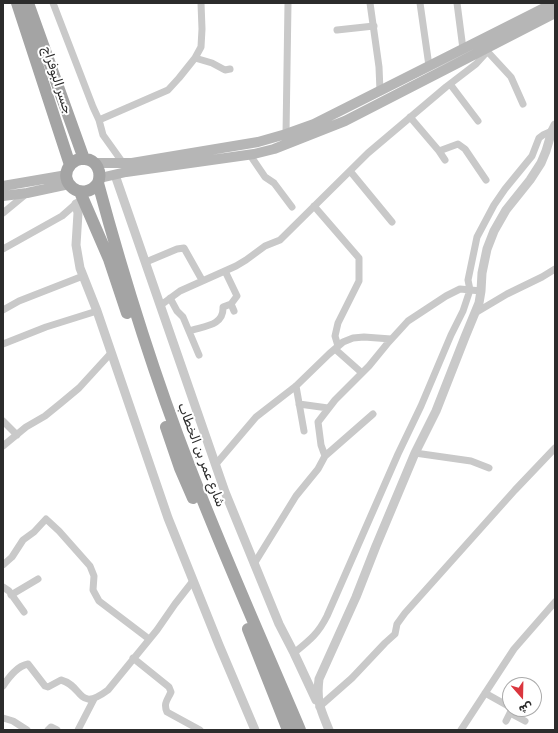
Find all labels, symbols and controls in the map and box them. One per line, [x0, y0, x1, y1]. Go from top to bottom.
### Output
street label: جسر البوفراج [39, 44, 75, 116]
street label: شارع عمر بن الخطاب [174, 401, 228, 509]
north arrow [502, 677, 542, 717]
text: ش [517, 699, 535, 716]

